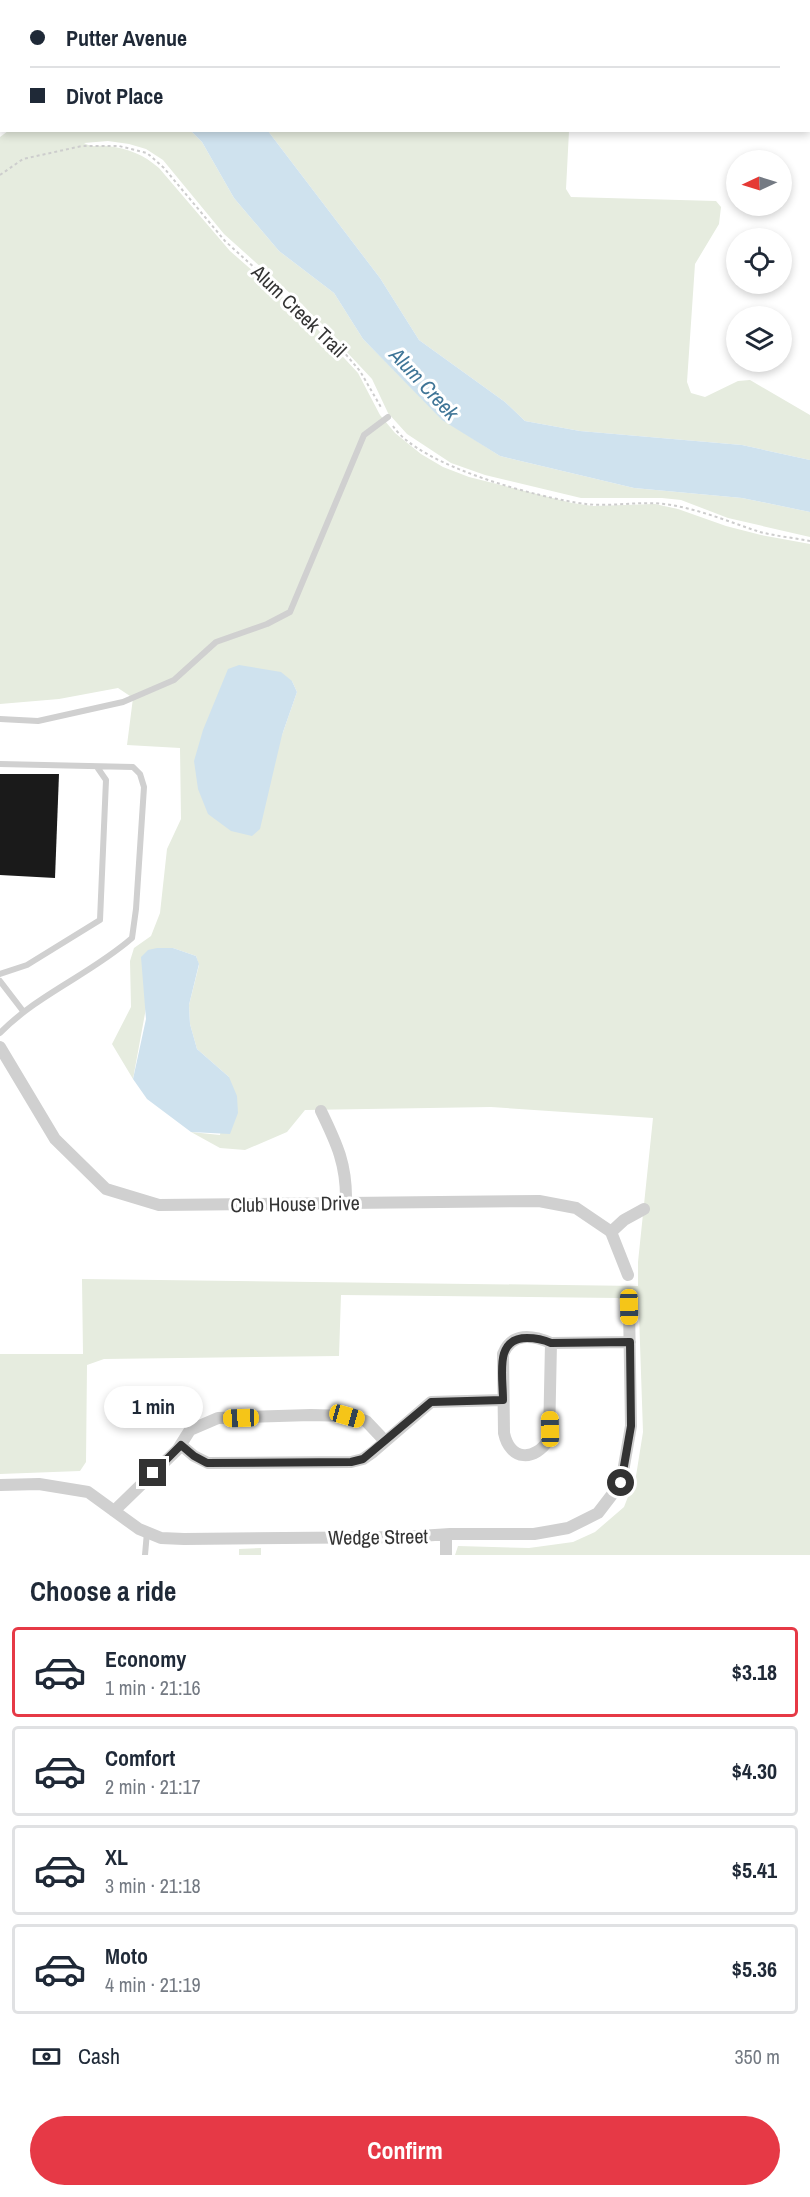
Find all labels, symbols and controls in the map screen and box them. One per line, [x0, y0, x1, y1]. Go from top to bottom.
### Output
text: Putter Avenue [66, 23, 187, 53]
text: Divot Place [66, 81, 163, 111]
north arrow [726, 150, 792, 216]
map controls [726, 150, 792, 372]
button: locate [726, 228, 792, 294]
street label: Alum Creek Trail [245, 258, 353, 363]
button: layers [726, 306, 792, 372]
water label: Alum Creek [382, 340, 467, 427]
street label: Club House Drive [230, 1189, 360, 1218]
car [620, 1289, 638, 1325]
callout: 1 min [104, 1386, 202, 1428]
text: 1 min [132, 1393, 175, 1420]
car [327, 1402, 367, 1430]
car [223, 1408, 259, 1428]
car [541, 1411, 559, 1447]
route end [139, 1459, 166, 1486]
route start [607, 1469, 634, 1496]
street label: Wedge Street [328, 1522, 429, 1551]
text: Choose a ride [30, 1573, 176, 1609]
text: Economy [105, 1644, 186, 1674]
icon: car [33, 1645, 87, 1699]
text: $3.18 [732, 1657, 777, 1687]
text: 1 min · 21:16 [105, 1674, 201, 1701]
text: Comfort [105, 1743, 175, 1773]
icon: car [33, 1744, 87, 1798]
text: $4.30 [732, 1756, 777, 1786]
text: 2 min · 21:17 [105, 1773, 201, 1800]
text: XL [105, 1842, 128, 1872]
icon: car [33, 1843, 87, 1897]
text: $5.41 [732, 1855, 777, 1885]
text: 3 min · 21:18 [105, 1872, 201, 1899]
text: Moto [105, 1941, 148, 1971]
icon: car [33, 1942, 87, 1996]
text: $5.36 [732, 1954, 777, 1984]
text: 4 min · 21:19 [105, 1971, 201, 1998]
icon: cash [30, 2040, 63, 2073]
text: Cash [78, 2041, 120, 2071]
text: 350 m [734, 2043, 780, 2070]
button: Confirm [30, 2116, 780, 2185]

